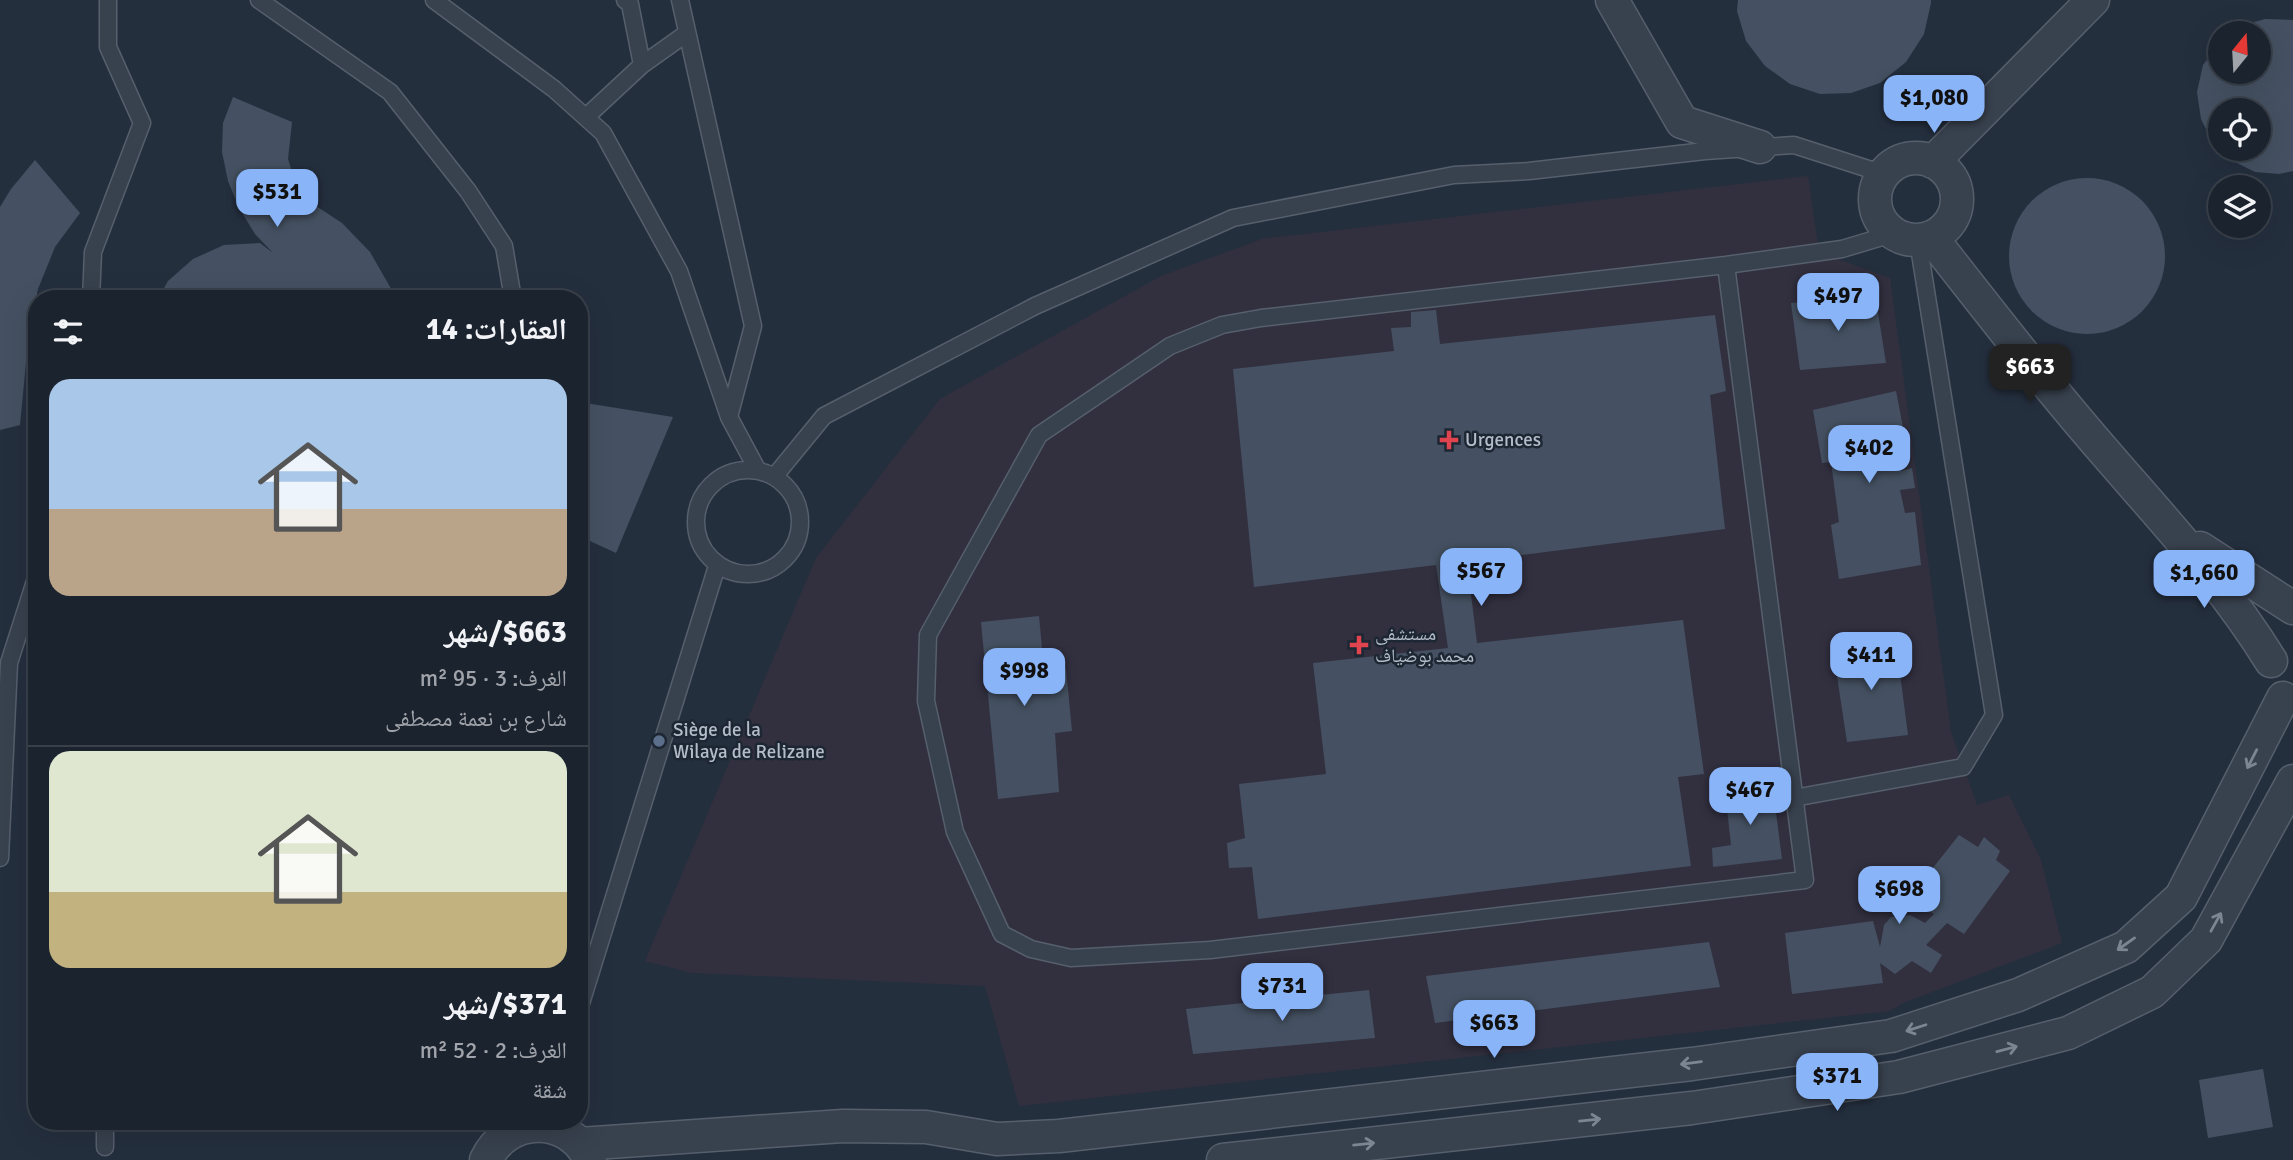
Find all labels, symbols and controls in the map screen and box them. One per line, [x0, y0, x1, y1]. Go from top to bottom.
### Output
north arrow [2208, 21, 2272, 84]
map controls [2208, 21, 2271, 238]
pin: $1,080 [1877, 76, 1991, 135]
text: $1,080 [1900, 83, 1968, 112]
button: locate [2208, 98, 2271, 161]
pin: $531 [236, 170, 318, 229]
button: layers [2208, 175, 2271, 238]
text: $531 [252, 177, 302, 206]
pin: $497 [1797, 274, 1879, 333]
text: $497 [1813, 281, 1863, 310]
text: العقارات: 14 [426, 311, 567, 348]
icon: filters [49, 313, 87, 351]
pin: $663 [1989, 344, 2071, 404]
text: $663 [2005, 352, 2055, 381]
icon: home [245, 424, 371, 550]
pin: $402 [1828, 426, 1910, 485]
place label: Urgences [1465, 428, 1541, 452]
marker: Urgences [1439, 430, 1459, 450]
text: $402 [1844, 433, 1894, 462]
pin: $567 [1440, 548, 1522, 608]
pin: $1,660 [2147, 550, 2261, 610]
text: $567 [1456, 556, 1506, 585]
text: $1,660 [2170, 558, 2238, 587]
text: $663/شهر [444, 614, 567, 651]
place label: مستشفى محمد بوضياف [1375, 622, 1474, 668]
pin: $411 [1830, 632, 1912, 692]
marker: مستشفى محمد بوضياف [1349, 635, 1369, 655]
text: $411 [1846, 640, 1896, 669]
pin: $998 [983, 648, 1065, 708]
text: $998 [999, 656, 1049, 685]
text: الغرف: 3 · 95 m² [420, 664, 567, 693]
text: شارع بن نعمة مصطفى [385, 704, 567, 733]
place label: Siège de la Wilaya de Relizane [673, 718, 825, 764]
marker: Siège de la Wilaya de Relizane [651, 733, 667, 749]
one-way arrow [2245, 748, 2258, 769]
pin: $467 [1709, 768, 1791, 827]
text: $467 [1725, 775, 1775, 804]
icon: home [245, 796, 371, 922]
pin: $698 [1858, 866, 1940, 926]
text: $698 [1874, 874, 1924, 903]
one-way arrow [2209, 912, 2223, 932]
one-way arrow [2117, 937, 2136, 951]
pin: $731 [1241, 964, 1323, 1023]
text: $731 [1257, 971, 1307, 1000]
text: $371/شهر [444, 986, 567, 1023]
pin: $663 [1453, 1000, 1535, 1060]
text: $663 [1469, 1008, 1519, 1037]
one-way arrow [1905, 1023, 1927, 1035]
text: الغرف: 2 · 52 m² [420, 1036, 567, 1065]
one-way arrow [1996, 1042, 2018, 1055]
pin: $371 [1796, 1054, 1878, 1113]
one-way arrow [1681, 1057, 1703, 1070]
text: $371 [1812, 1061, 1862, 1090]
text: شقة [533, 1076, 567, 1105]
one-way arrow [1579, 1113, 1601, 1126]
one-way arrow [1353, 1138, 1375, 1151]

